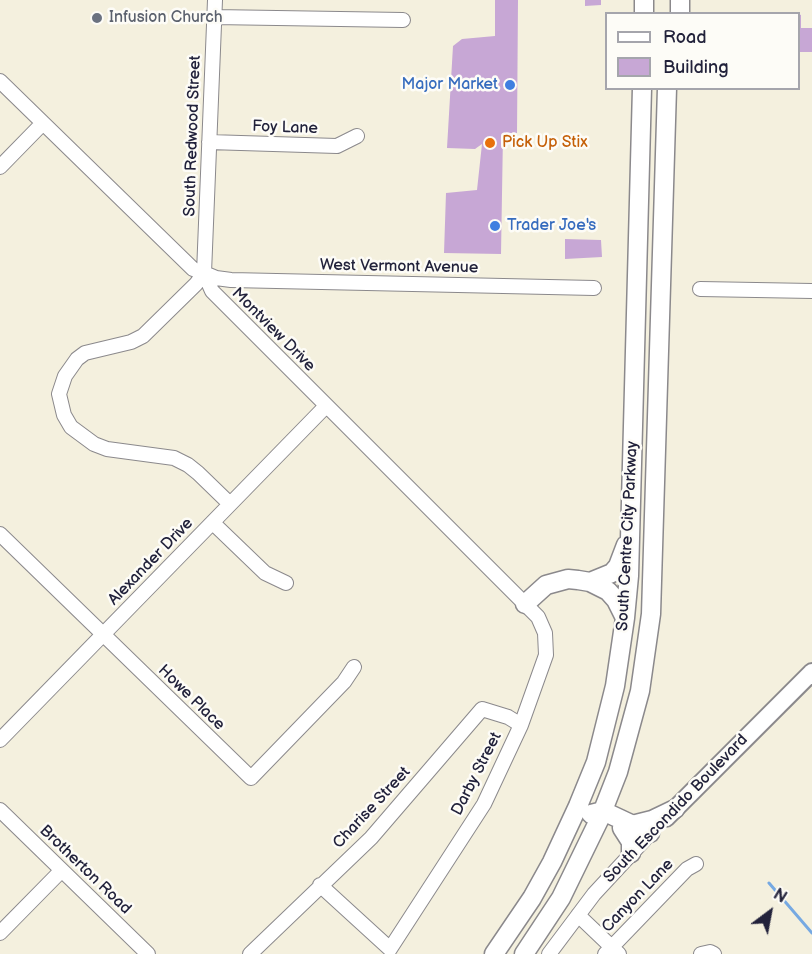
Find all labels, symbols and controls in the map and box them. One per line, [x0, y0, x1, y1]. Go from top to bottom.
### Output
place label: Infusion Church [109, 8, 223, 28]
marker: Infusion Church [90, 11, 104, 25]
legend [605, 12, 800, 90]
text: Road [663, 27, 707, 48]
street label: South Redwood Street [181, 55, 205, 217]
text: Building [663, 57, 729, 78]
place label: Major Market [402, 75, 498, 95]
marker: Major Market [503, 78, 517, 92]
street label: Foy Lane [252, 117, 318, 139]
place label: Pick Up Stix [502, 133, 588, 153]
marker: Pick Up Stix [483, 136, 497, 150]
place label: Trader Joe's [507, 216, 596, 236]
marker: Trader Joe's [488, 219, 502, 233]
street label: West Vermont Avenue [320, 256, 478, 278]
street label: Montview Drive [227, 284, 319, 376]
street label: South Centre City Parkway [613, 441, 643, 631]
street label: Alexander Drive [105, 514, 197, 610]
street label: Howe Place [154, 661, 228, 735]
street label: Darby Street [448, 729, 506, 819]
street label: South Escondido Boulevard [600, 731, 752, 887]
street label: Charise Street [329, 763, 415, 853]
street label: Brotherton Road [35, 821, 135, 919]
street label: Canyon Lane [598, 855, 678, 937]
north arrow [740, 882, 800, 942]
text: N [770, 885, 790, 908]

